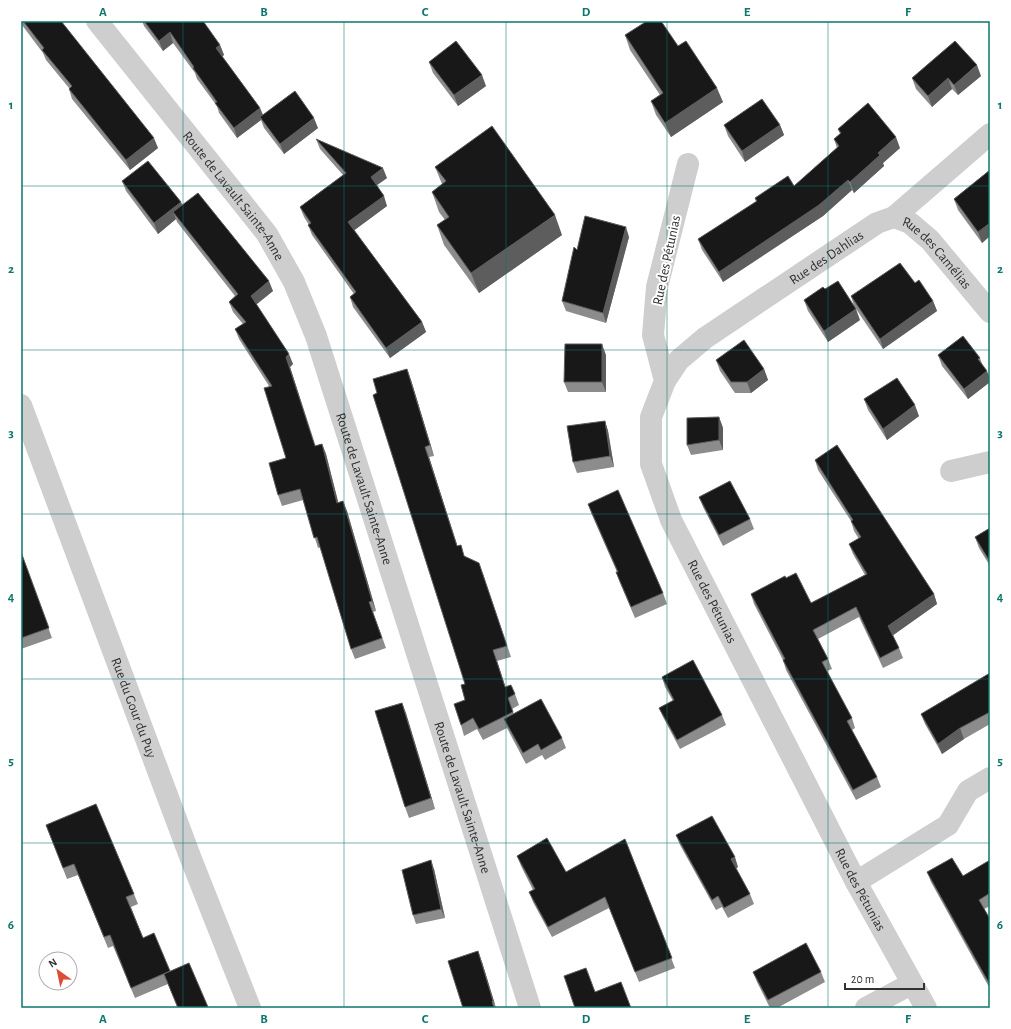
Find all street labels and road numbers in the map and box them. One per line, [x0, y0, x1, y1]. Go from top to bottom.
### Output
street label: Route de Lavault Sainte-Anne [180, 129, 286, 263]
street label: Rue des Pétunias [651, 214, 683, 306]
street label: Rue des Camélias [900, 215, 974, 292]
street label: Rue des Dahlias [787, 228, 866, 288]
street label: Route de Lavault Sainte-Anne [333, 411, 394, 567]
street label: Rue des Pétunias [685, 558, 739, 646]
street label: Rue du Gour du Puy [108, 656, 158, 760]
street label: Route de Lavault Sainte-Anne [431, 720, 493, 875]
street label: Rue des Pétunias [832, 846, 888, 934]

